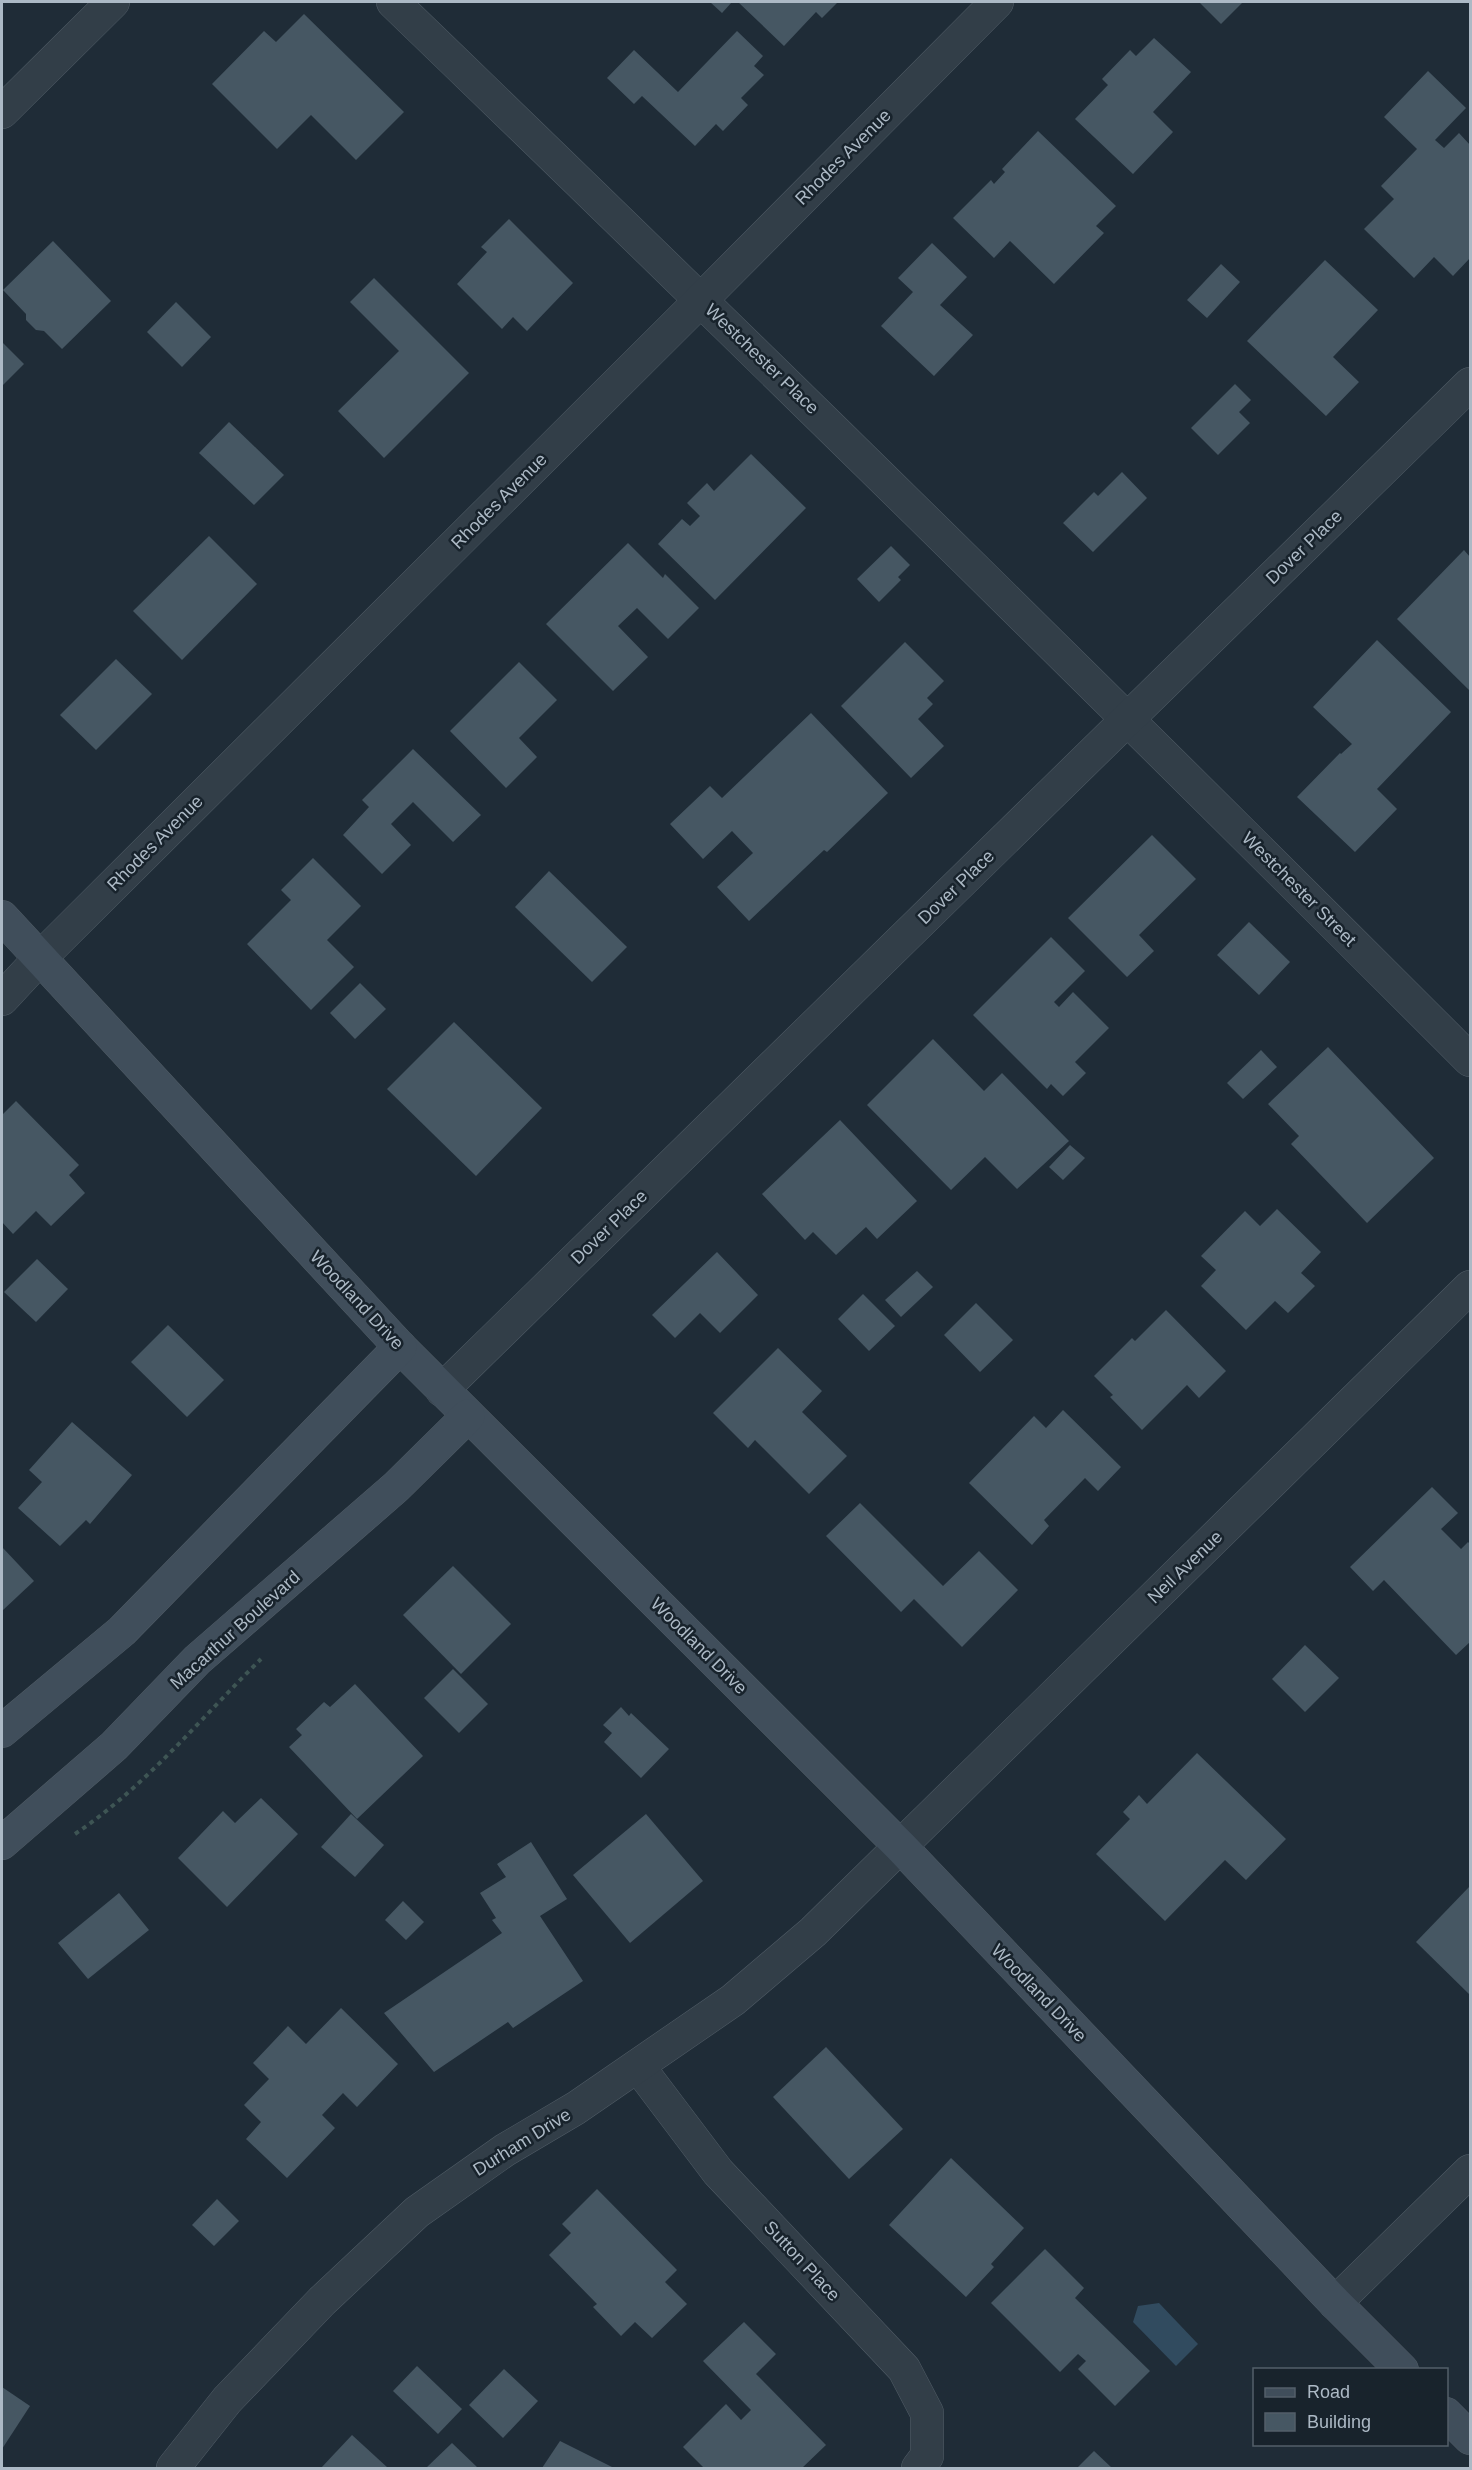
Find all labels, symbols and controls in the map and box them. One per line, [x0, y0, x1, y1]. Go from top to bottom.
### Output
street label: Rhodes Avenue [791, 105, 895, 209]
street label: Westchester Place [701, 300, 823, 418]
street label: Rhodes Avenue [447, 449, 551, 553]
street label: Dover Place [1262, 506, 1346, 588]
street label: Rhodes Avenue [103, 791, 207, 895]
street label: Westchester Street [1238, 828, 1360, 950]
street label: Dover Place [914, 846, 998, 928]
street label: Dover Place [567, 1186, 651, 1268]
street label: Woodland Drive [306, 1246, 408, 1354]
street label: Neil Avenue [1144, 1527, 1226, 1607]
street label: Macarthur Boulevard [166, 1567, 304, 1693]
street label: Woodland Drive [647, 1594, 751, 1698]
street label: Woodland Drive [987, 1940, 1091, 2046]
street label: Durham Drive [470, 2104, 574, 2180]
street label: Sutton Place [760, 2217, 844, 2305]
legend [1253, 2368, 1448, 2446]
text: Road [1307, 2382, 1350, 2402]
text: Building [1307, 2412, 1371, 2432]

